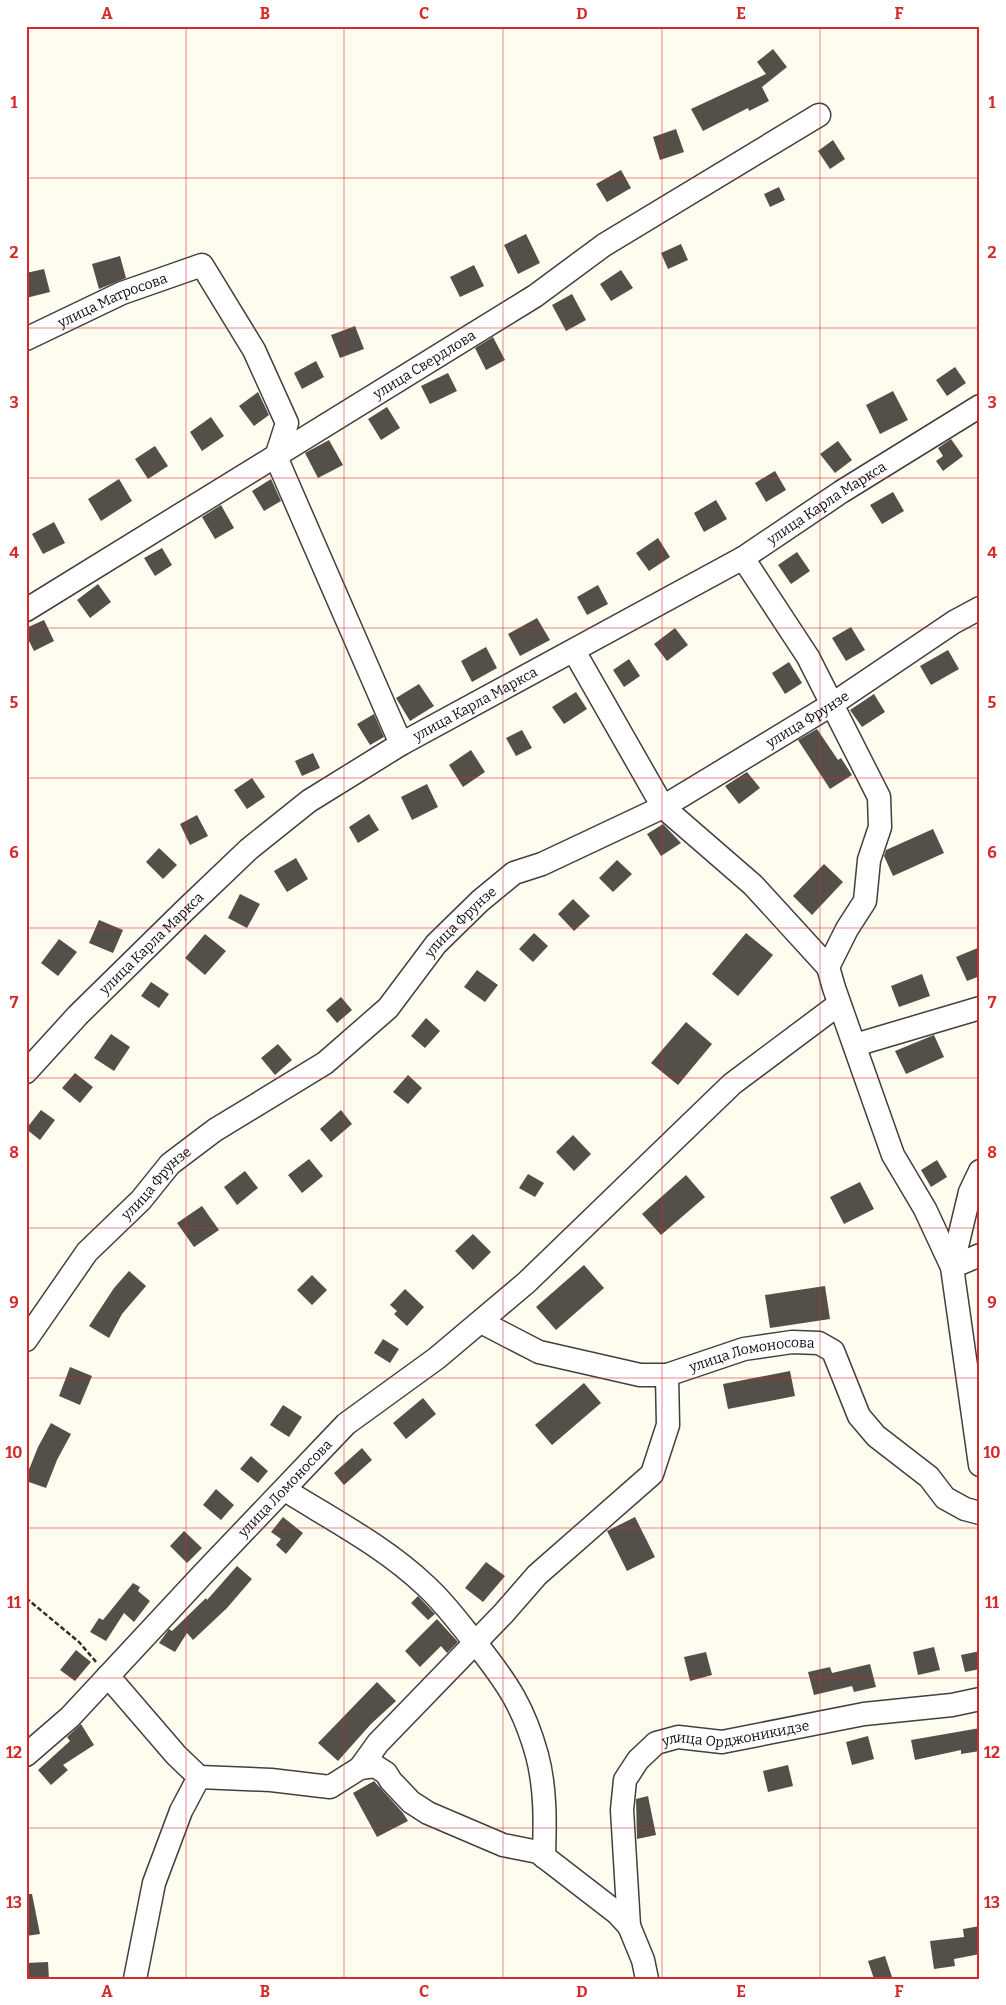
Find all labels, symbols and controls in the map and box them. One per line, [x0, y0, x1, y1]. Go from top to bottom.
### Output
text: A [101, 4, 113, 23]
text: B [260, 4, 270, 23]
text: C [419, 4, 429, 23]
text: D [576, 4, 588, 23]
text: E [736, 4, 746, 23]
text: F [895, 4, 904, 23]
text: 1 [11, 93, 18, 112]
text: 1 [989, 93, 996, 112]
text: 2 [9, 243, 19, 262]
text: 2 [987, 243, 997, 262]
street label: улица Матросова [54, 269, 170, 331]
street label: улица Свердлова [369, 326, 479, 403]
text: 3 [9, 393, 19, 412]
text: 3 [987, 393, 997, 412]
street label: улица Карла Маркса [763, 458, 889, 548]
text: 4 [9, 543, 19, 562]
text: 4 [987, 543, 997, 562]
street label: улица Карла Маркса [409, 663, 540, 745]
street label: улица Фрунзе [762, 687, 852, 751]
text: 5 [10, 693, 19, 712]
text: 5 [988, 693, 997, 712]
text: 6 [9, 843, 19, 862]
text: 6 [987, 843, 997, 862]
street label: улица Фрунзе [420, 883, 500, 961]
street label: улица Карла Маркса [95, 888, 207, 998]
text: 7 [10, 993, 19, 1012]
text: 7 [988, 993, 997, 1012]
text: 8 [9, 1143, 19, 1162]
street label: улица Фрунзе [117, 1143, 194, 1224]
text: 8 [987, 1143, 997, 1162]
text: 9 [9, 1293, 19, 1312]
text: 9 [987, 1293, 997, 1312]
street label: улица Ломоносова [686, 1333, 815, 1376]
street label: улица Ломоносова [234, 1436, 335, 1541]
text: 10 [5, 1443, 23, 1462]
text: 10 [983, 1443, 1001, 1462]
text: 11 [7, 1593, 21, 1612]
text: 11 [985, 1593, 999, 1612]
street label: улица Орджоникидзе [659, 1717, 811, 1751]
text: 12 [6, 1743, 22, 1762]
text: 12 [984, 1743, 1000, 1762]
text: 13 [6, 1893, 22, 1912]
text: 13 [984, 1893, 1000, 1912]
text: A [101, 1982, 113, 2001]
text: B [260, 1982, 270, 2001]
text: C [419, 1982, 429, 2001]
text: D [576, 1982, 588, 2001]
text: E [736, 1982, 746, 2001]
text: F [895, 1982, 904, 2001]

